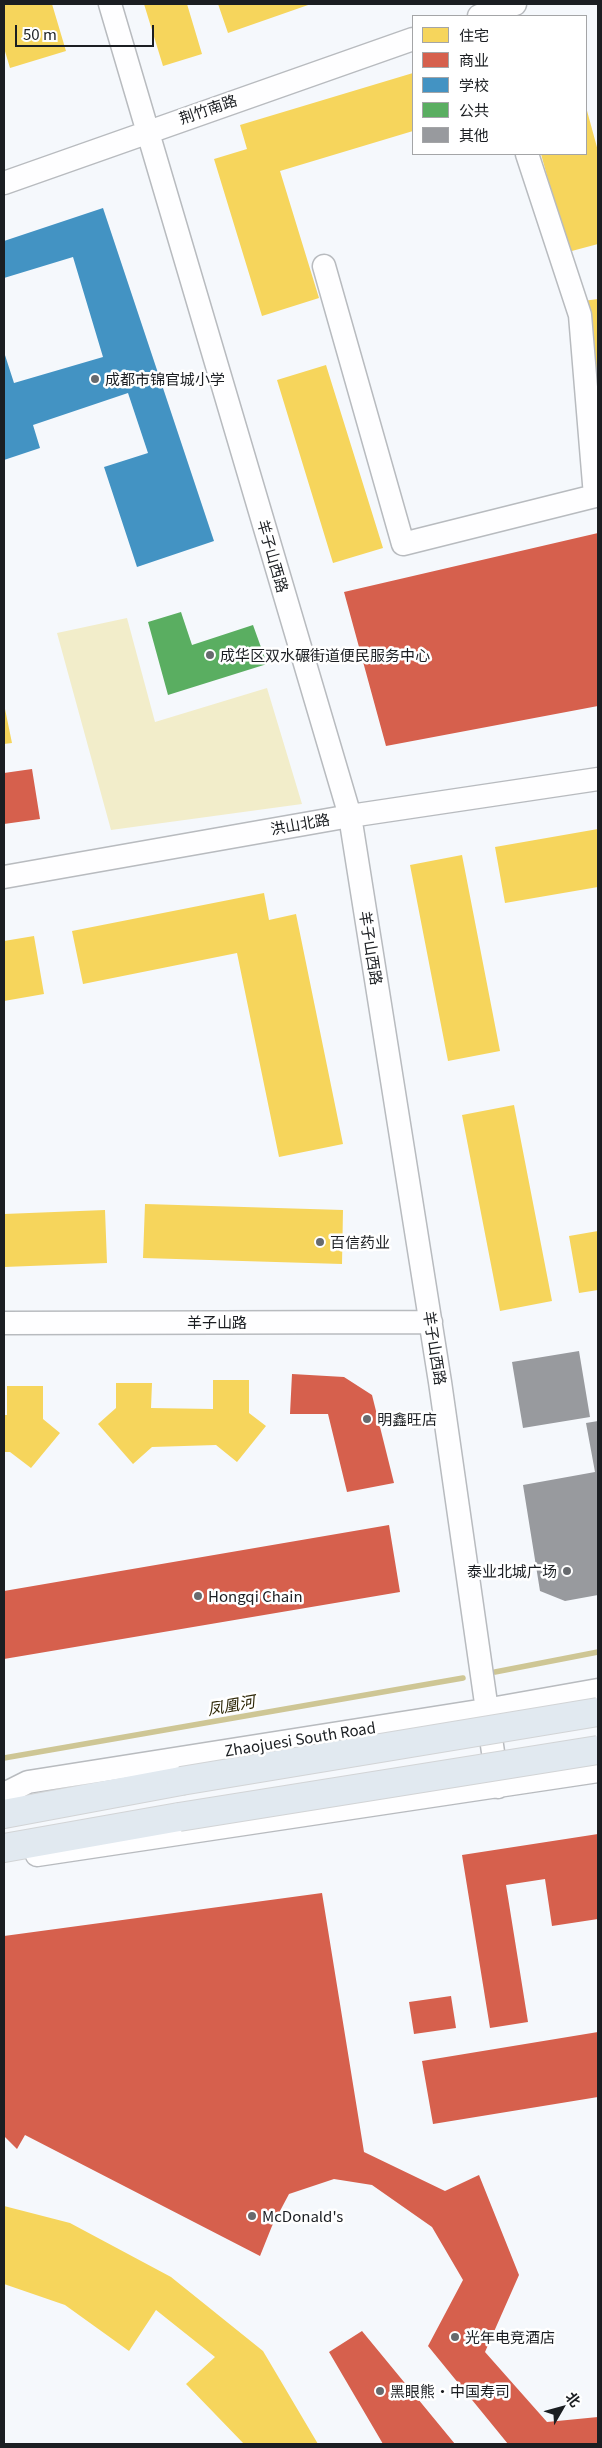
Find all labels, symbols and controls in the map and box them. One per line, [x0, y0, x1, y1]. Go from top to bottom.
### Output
scale bar [18, 15, 156, 47]
legend [412, 15, 587, 155]
text: 50 m [23, 23, 57, 44]
text: 住宅 [459, 24, 489, 45]
text: 商业 [459, 49, 489, 70]
text: 学校 [459, 74, 489, 95]
street label: 荆竹南路 [177, 91, 239, 127]
text: 公共 [459, 99, 489, 120]
text: 其他 [459, 124, 489, 145]
place label: 成都市锦官城小学 [105, 370, 225, 388]
marker: 成都市锦官城小学 [89, 373, 101, 385]
street label: 羊子山西路 [254, 517, 292, 595]
place label: 成华区双水碾街道便民服务中心 [220, 646, 430, 664]
marker: 成华区双水碾街道便民服务中心 [204, 649, 216, 661]
street label: 洪山北路 [269, 810, 331, 838]
street label: 羊子山西路 [356, 910, 386, 986]
place label: 百信药业 [330, 1233, 390, 1251]
marker: 百信药业 [314, 1236, 326, 1248]
street label: 羊子山西路 [420, 1310, 450, 1386]
street label: 羊子山路 [187, 1313, 247, 1331]
place label: 明鑫旺店 [377, 1410, 437, 1428]
marker: 明鑫旺店 [361, 1413, 373, 1425]
place label: 泰业北城广场 [467, 1562, 557, 1580]
marker: 泰业北城广场 [561, 1565, 573, 1577]
place label: Hongqi Chain [208, 1587, 303, 1605]
marker: Hongqi Chain [192, 1590, 204, 1602]
water label: 凤凰河 [206, 1691, 256, 1719]
street label: Zhaojuesi South Road [223, 1718, 377, 1760]
place label: McDonald's [262, 2207, 343, 2225]
marker: McDonald's [246, 2210, 258, 2222]
place label: 光年电竞酒店 [465, 2328, 555, 2346]
marker: 光年电竞酒店 [449, 2331, 461, 2343]
place label: 黑眼熊·中国寿司 [390, 2382, 510, 2400]
north arrow [537, 2383, 587, 2433]
marker: 黑眼熊·中国寿司 [374, 2385, 386, 2397]
text: 北 [562, 2387, 586, 2410]

